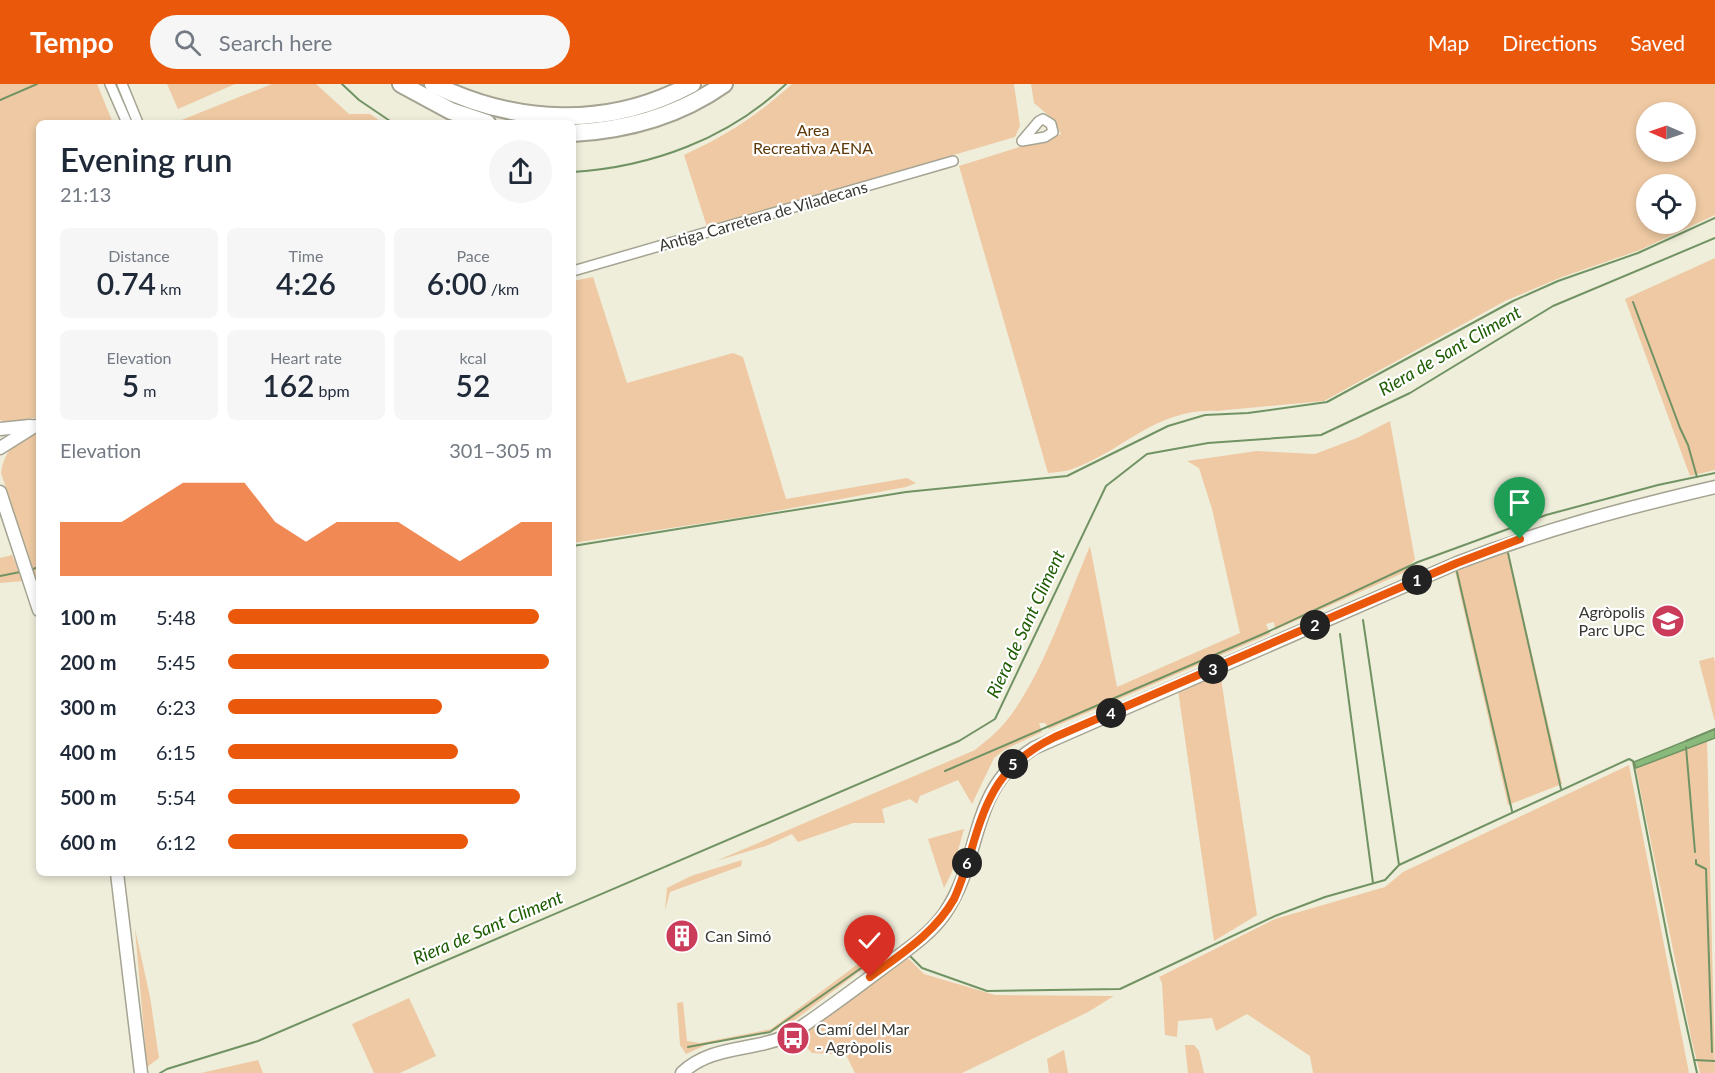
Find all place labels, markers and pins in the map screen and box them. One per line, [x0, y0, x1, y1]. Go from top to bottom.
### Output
pin [1494, 477, 1545, 539]
pin: 1 [1402, 565, 1432, 595]
place label: Agròpolis Parc UPC [1578, 602, 1645, 639]
school or university icon: Agròpolis Parc UPC [1650, 603, 1686, 639]
pin: 2 [1300, 610, 1330, 640]
pin: 3 [1198, 654, 1228, 684]
pin: 4 [1096, 698, 1126, 728]
pin: 5 [998, 749, 1028, 779]
pin: 6 [952, 848, 982, 878]
pin [844, 915, 895, 977]
building icon: Can Simó [664, 918, 700, 954]
place label: Can Simó [705, 926, 771, 945]
place label: Camí del Mar - Agròpolis [816, 1019, 910, 1056]
bus stop icon: Camí del Mar - Agròpolis [775, 1020, 811, 1056]

